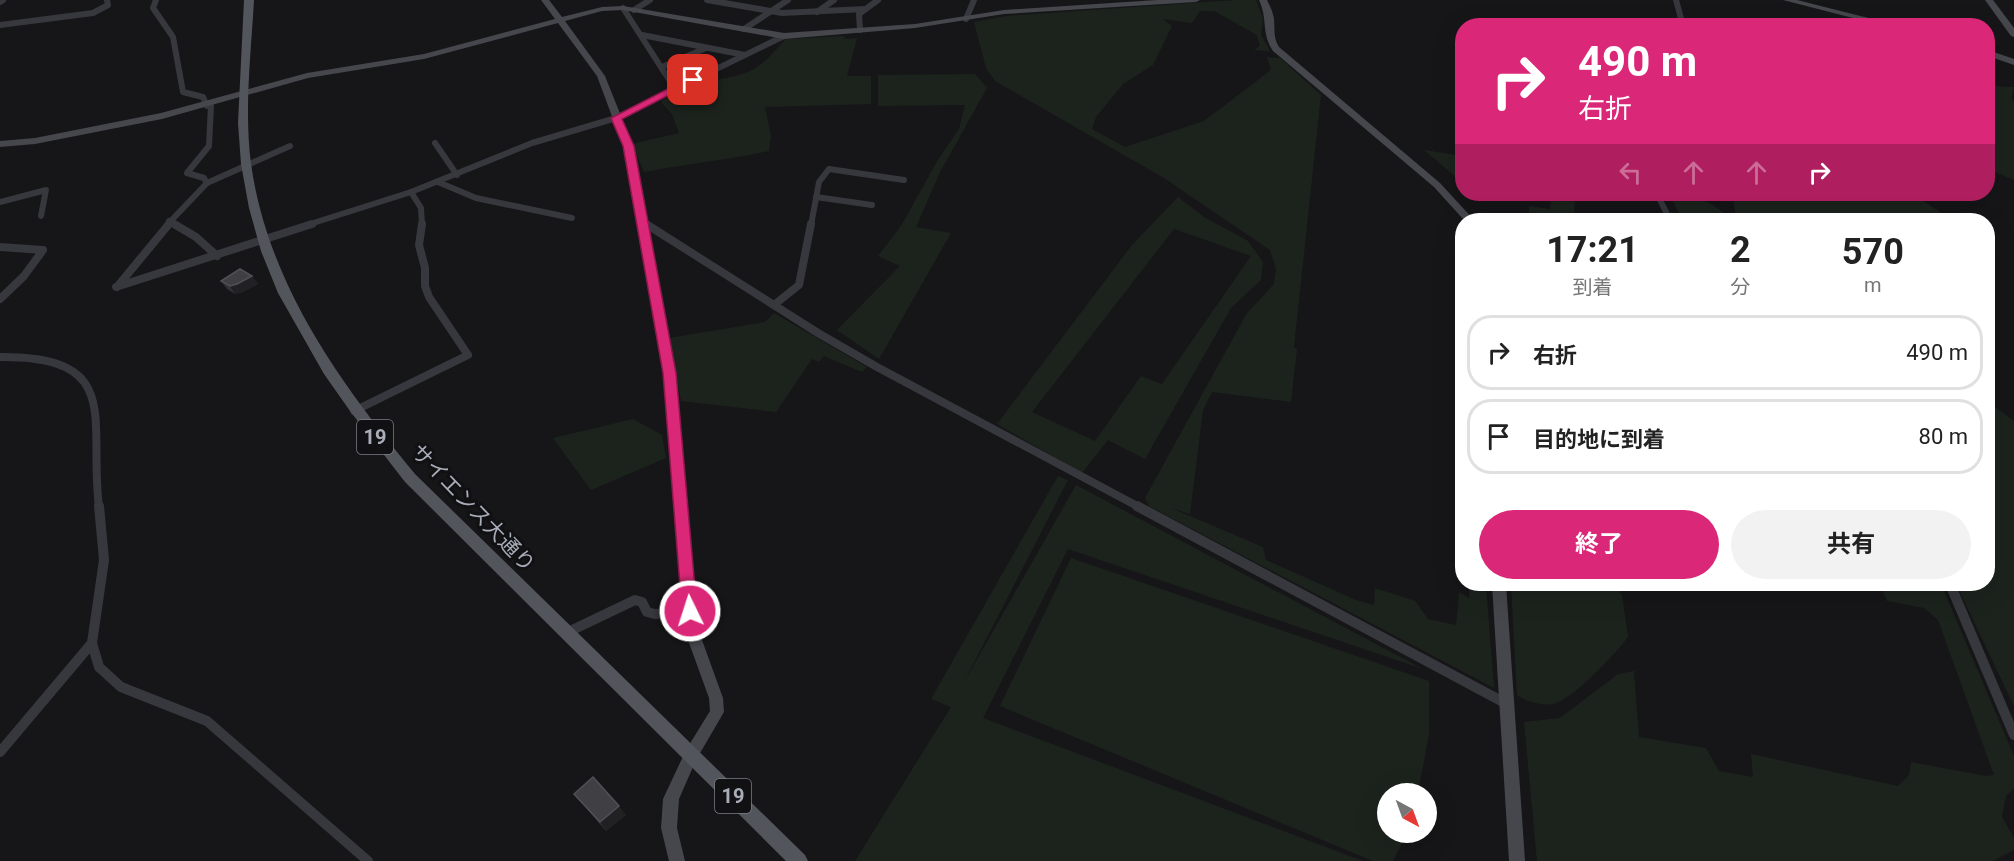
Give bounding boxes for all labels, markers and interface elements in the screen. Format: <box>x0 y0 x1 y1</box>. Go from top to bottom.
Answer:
text: 490 m <box>1578 37 1697 86</box>
icon: right <box>1479 42 1557 120</box>
pin <box>667 54 718 105</box>
icon: arrive <box>676 63 709 96</box>
text: 右折 <box>1578 93 1632 125</box>
icon: left <box>1614 156 1647 189</box>
icon: ahead <box>1677 156 1710 189</box>
icon: ahead <box>1740 156 1773 189</box>
icon: right <box>1803 156 1836 189</box>
text: 17:21 <box>1546 229 1639 271</box>
text: 2 <box>1730 229 1751 271</box>
text: 570 <box>1842 231 1904 273</box>
text: m <box>1864 273 1882 297</box>
text: 到着 <box>1573 275 1613 299</box>
text: 分 <box>1730 275 1750 299</box>
icon: right <box>1482 336 1515 369</box>
text: 490 m <box>1906 340 1968 365</box>
text: 右折 <box>1533 343 1577 368</box>
road number: 19 <box>357 420 393 454</box>
icon: arrive <box>1482 420 1515 453</box>
text: 80 m <box>1919 424 1968 449</box>
text: 目的地に到着 <box>1533 427 1665 452</box>
street label: サイエンス大通り <box>406 439 540 577</box>
button: 終了 <box>1479 510 1719 579</box>
button: 共有 <box>1731 510 1971 579</box>
position arrow <box>658 579 722 643</box>
road number: 19 <box>715 779 751 813</box>
north arrow <box>1377 783 1437 843</box>
map controls <box>1377 783 1437 843</box>

